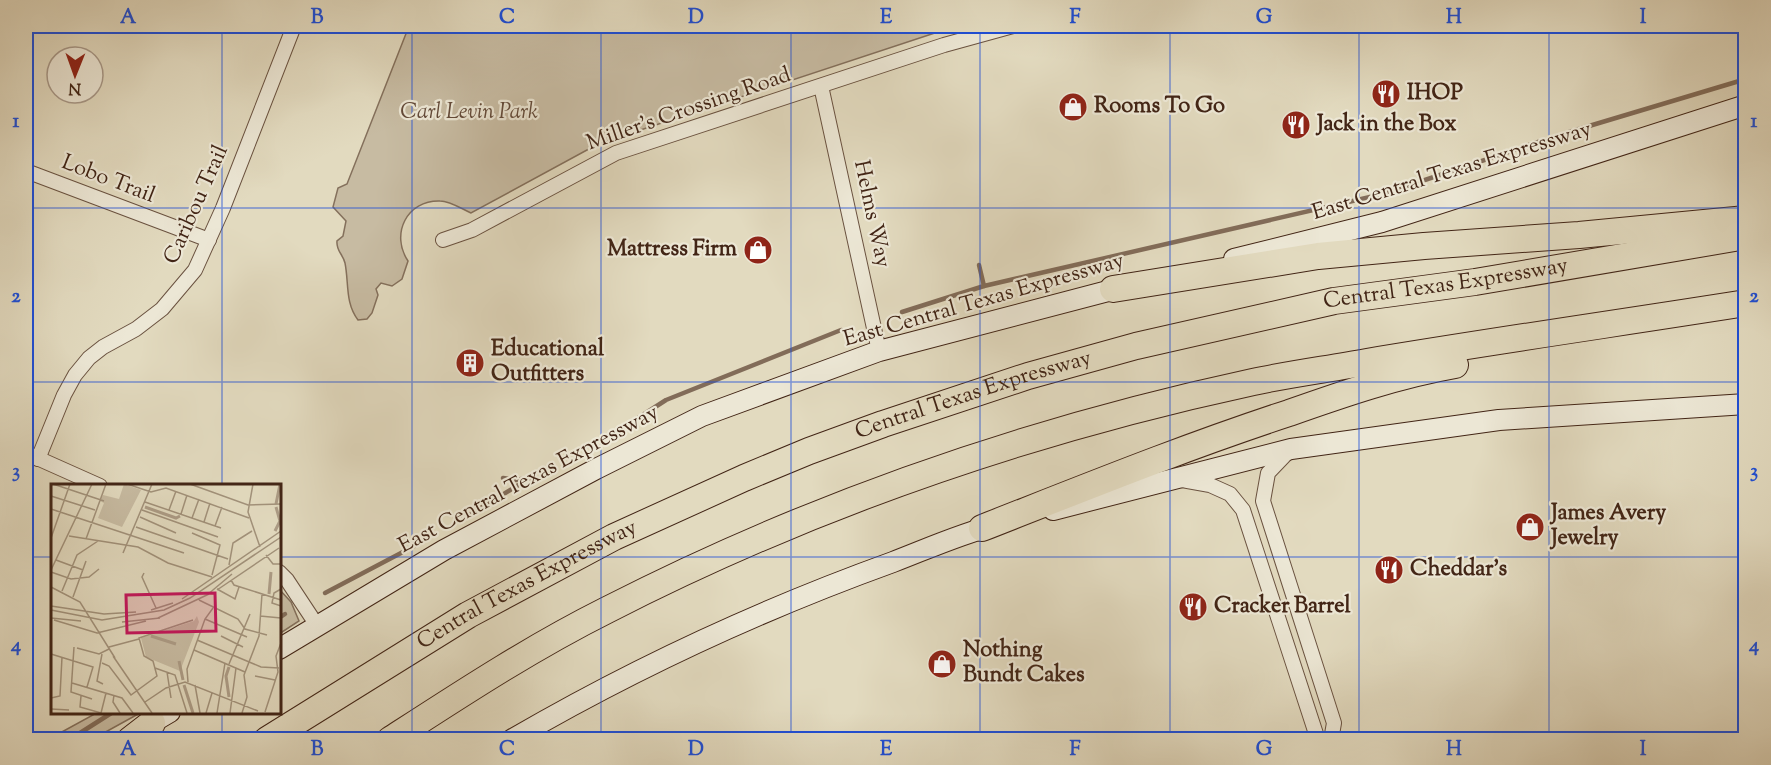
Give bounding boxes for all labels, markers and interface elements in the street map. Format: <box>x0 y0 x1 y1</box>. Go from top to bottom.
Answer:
text: A <box>120 4 137 33</box>
text: B <box>311 4 324 33</box>
text: C <box>499 4 515 33</box>
text: D <box>688 4 704 33</box>
text: E <box>880 4 893 33</box>
text: F <box>1069 4 1081 33</box>
text: G <box>1256 4 1273 33</box>
text: H <box>1446 4 1462 33</box>
text: I <box>1640 4 1647 33</box>
north arrow <box>45 45 105 105</box>
street label: Miller's Crossing Road <box>582 60 796 160</box>
text: N <box>68 76 81 99</box>
restaurant icon: IHOP <box>1370 78 1402 110</box>
place label: IHOP <box>1407 78 1463 110</box>
shop icon: Rooms To Go <box>1057 91 1089 123</box>
place label: Rooms To Go <box>1094 91 1225 123</box>
park label: Carl Levin Park <box>400 97 538 129</box>
text: 1 <box>13 108 20 137</box>
text: 1 <box>1751 108 1758 137</box>
restaurant icon: Jack in the Box <box>1280 109 1312 141</box>
place label: Jack in the Box <box>1315 109 1457 141</box>
street label: East Central Texas Expressway <box>1308 114 1596 230</box>
street label: Caribou Trail <box>156 140 238 270</box>
street label: Lobo Trail <box>56 147 160 213</box>
street label: Helms Way <box>844 157 898 271</box>
place label: Mattress Firm <box>607 234 738 266</box>
shop icon: Mattress Firm <box>742 234 774 266</box>
street label: East Central Texas Expressway <box>840 246 1128 356</box>
street label: Central Texas Expressway <box>1320 250 1570 319</box>
text: 2 <box>11 283 21 312</box>
text: 2 <box>1749 283 1759 312</box>
place label: Educational Outfitters <box>491 334 605 391</box>
street label: Central Texas Expressway <box>851 343 1095 449</box>
building icon: Educational Outfitters <box>454 347 486 379</box>
street label: East Central Texas Expressway <box>393 398 665 562</box>
text: 3 <box>12 458 20 487</box>
text: 3 <box>1750 458 1758 487</box>
inset map <box>51 484 280 714</box>
place label: James Avery Jewelry <box>1549 498 1666 555</box>
shop icon: James Avery Jewelry <box>1514 511 1546 543</box>
street label: Central Texas Expressway <box>411 512 643 659</box>
restaurant icon: Cheddar's <box>1373 554 1405 586</box>
place label: Cheddar's <box>1410 554 1508 586</box>
restaurant icon: Cracker Barrel <box>1177 591 1209 623</box>
place label: Cracker Barrel <box>1214 591 1351 623</box>
text: 4 <box>10 632 21 661</box>
text: 4 <box>1748 632 1759 661</box>
place label: Nothing Bundt Cakes <box>963 635 1085 692</box>
shop icon: Nothing Bundt Cakes <box>926 648 958 680</box>
text: A <box>120 736 137 765</box>
text: B <box>311 736 324 765</box>
text: C <box>499 736 515 765</box>
text: D <box>688 736 704 765</box>
text: E <box>880 736 893 765</box>
text: F <box>1069 736 1081 765</box>
text: G <box>1256 736 1273 765</box>
text: H <box>1446 736 1462 765</box>
text: I <box>1640 736 1647 765</box>

